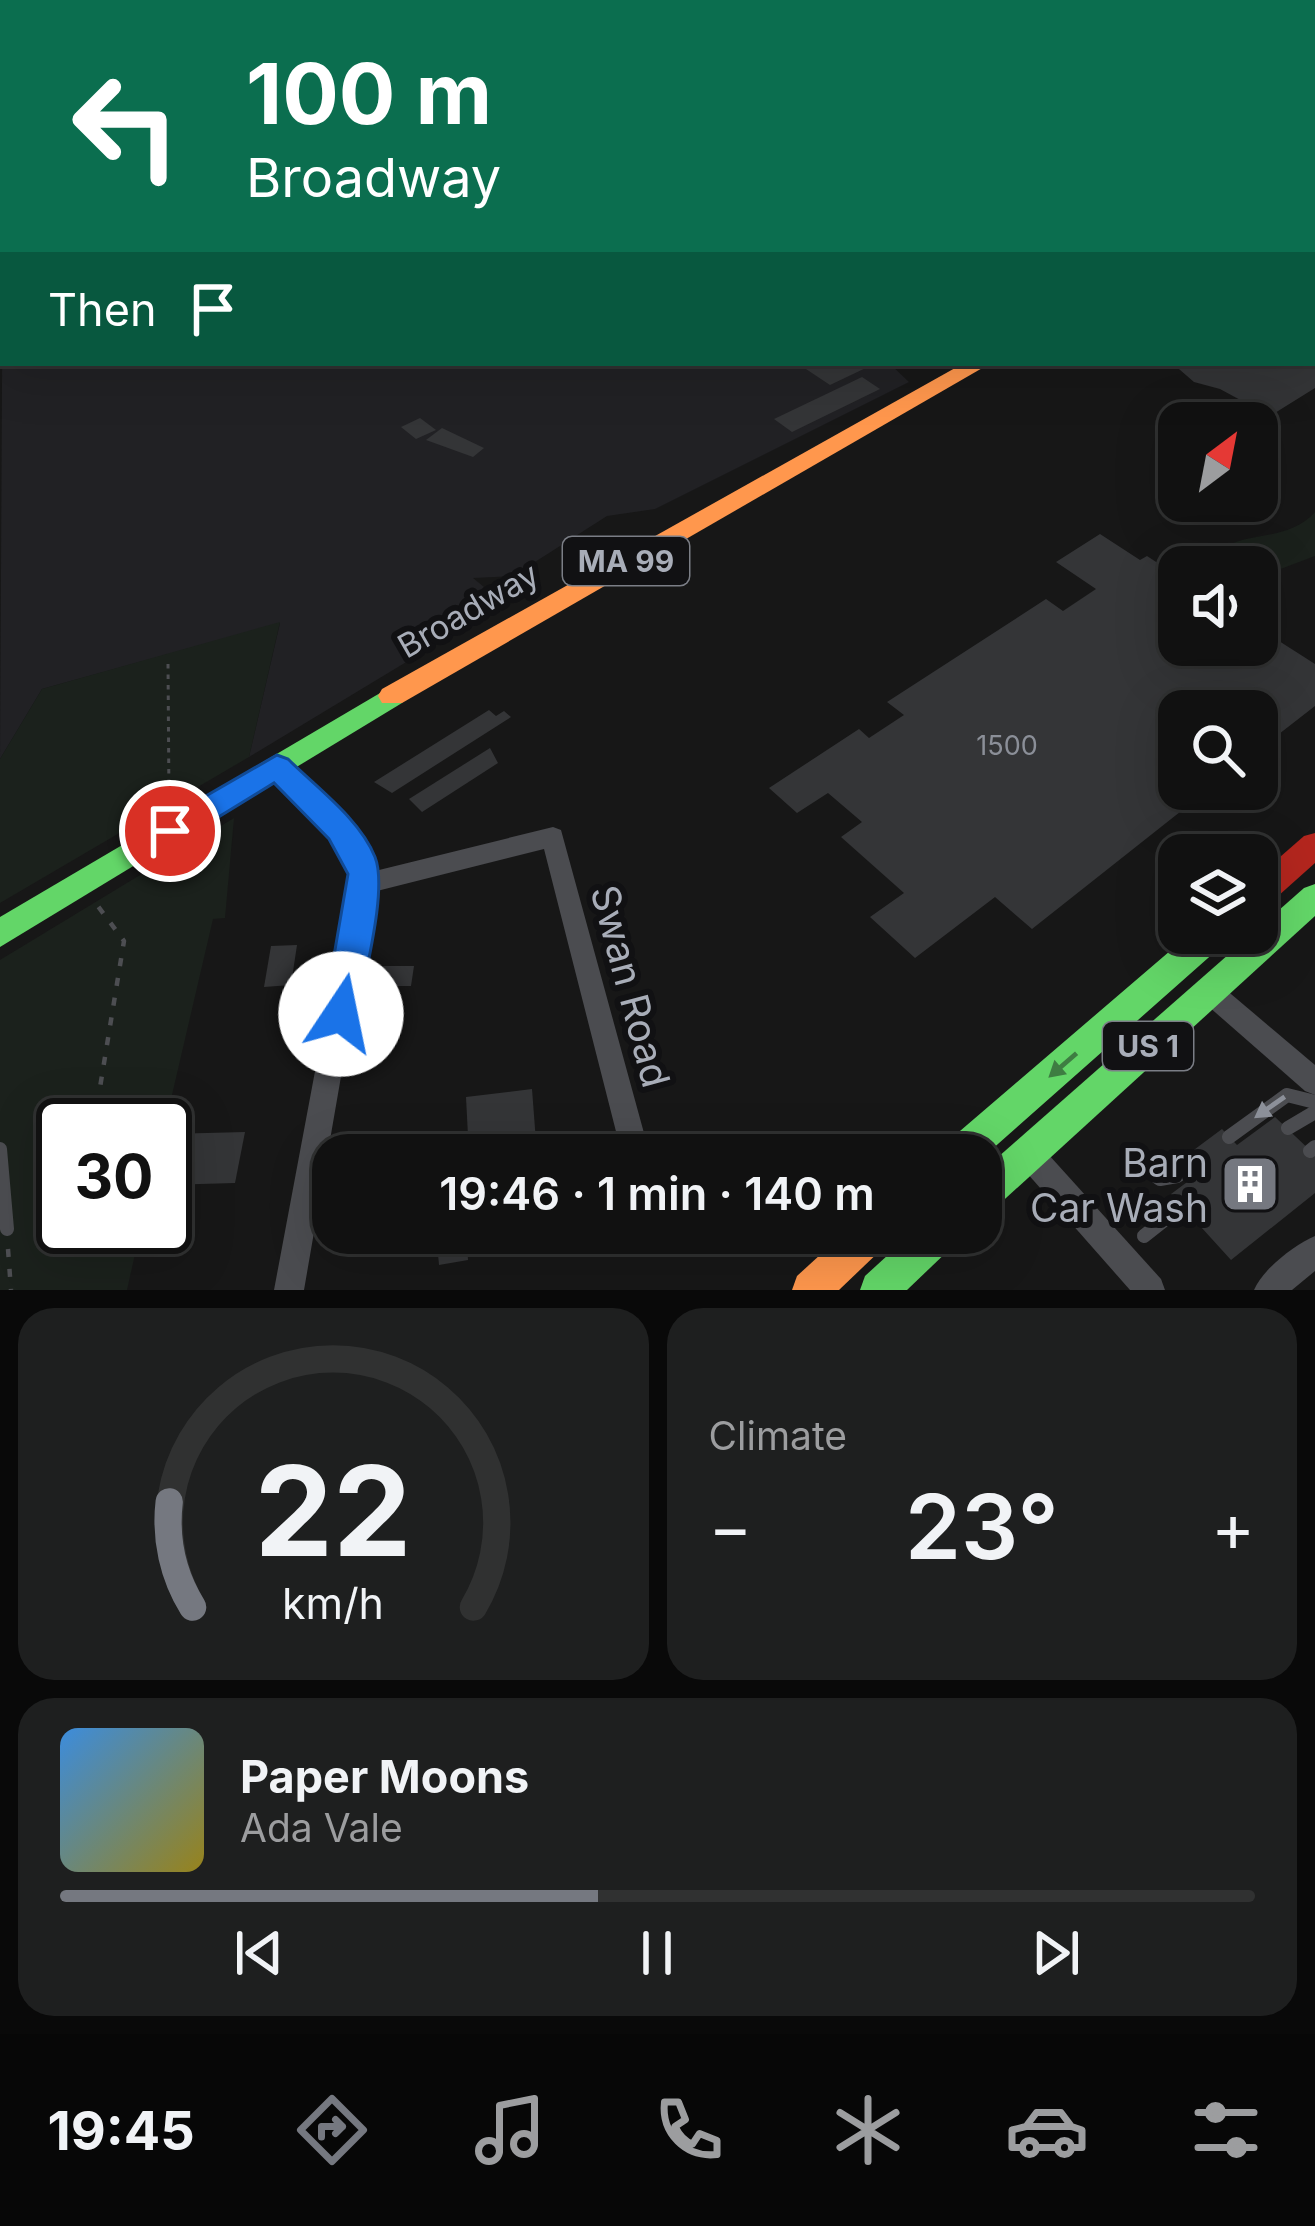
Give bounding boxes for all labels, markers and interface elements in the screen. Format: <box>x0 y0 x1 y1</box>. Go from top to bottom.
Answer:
text: 100 m <box>246 43 492 144</box>
icon: left <box>48 48 204 204</box>
text: Broadway <box>246 145 501 210</box>
icon: arrive <box>180 276 246 342</box>
text: Then <box>48 282 156 337</box>
north arrow <box>1158 402 1278 522</box>
map controls <box>1158 402 1278 954</box>
road number: MA 99 <box>563 537 689 585</box>
button: sound <box>1158 546 1278 666</box>
street label: Broadway <box>390 554 546 666</box>
button: search <box>1158 690 1278 810</box>
house number: 1500 <box>976 729 1038 762</box>
pin <box>119 780 221 882</box>
icon: arrive <box>137 798 203 864</box>
button: layers <box>1158 834 1278 954</box>
street label: Swan Road <box>582 880 680 1092</box>
position arrow <box>278 951 404 1077</box>
road number: US 1 <box>1103 1022 1193 1070</box>
one-way arrow <box>1048 1051 1077 1078</box>
one-way arrow <box>1254 1095 1286 1119</box>
speed limit sign: 30 <box>36 1098 192 1254</box>
place label: Barn Car Wash <box>1030 1139 1208 1231</box>
building icon: Barn Car Wash <box>1219 1153 1281 1215</box>
text: 19:46 · 1 min · 140 m <box>439 1166 875 1221</box>
text: Climate <box>709 1412 847 1459</box>
text: 22 <box>255 1435 412 1586</box>
text: 23° <box>905 1472 1059 1581</box>
text: − <box>709 1487 752 1567</box>
text: + <box>1211 1487 1255 1567</box>
text: km/h <box>282 1577 384 1629</box>
text: Paper Moons <box>240 1749 529 1804</box>
text: Ada Vale <box>240 1804 403 1851</box>
icon: previous <box>226 1920 292 1986</box>
icon: pause <box>624 1920 690 1986</box>
icon: next <box>1023 1920 1089 1986</box>
icon: directions <box>290 2088 374 2172</box>
icon: music <box>468 2088 552 2172</box>
icon: phone <box>647 2088 731 2172</box>
icon: climate <box>826 2088 910 2172</box>
icon: car <box>1005 2088 1089 2172</box>
icon: filters <box>1184 2088 1268 2172</box>
text: 19:45 <box>47 2098 195 2163</box>

